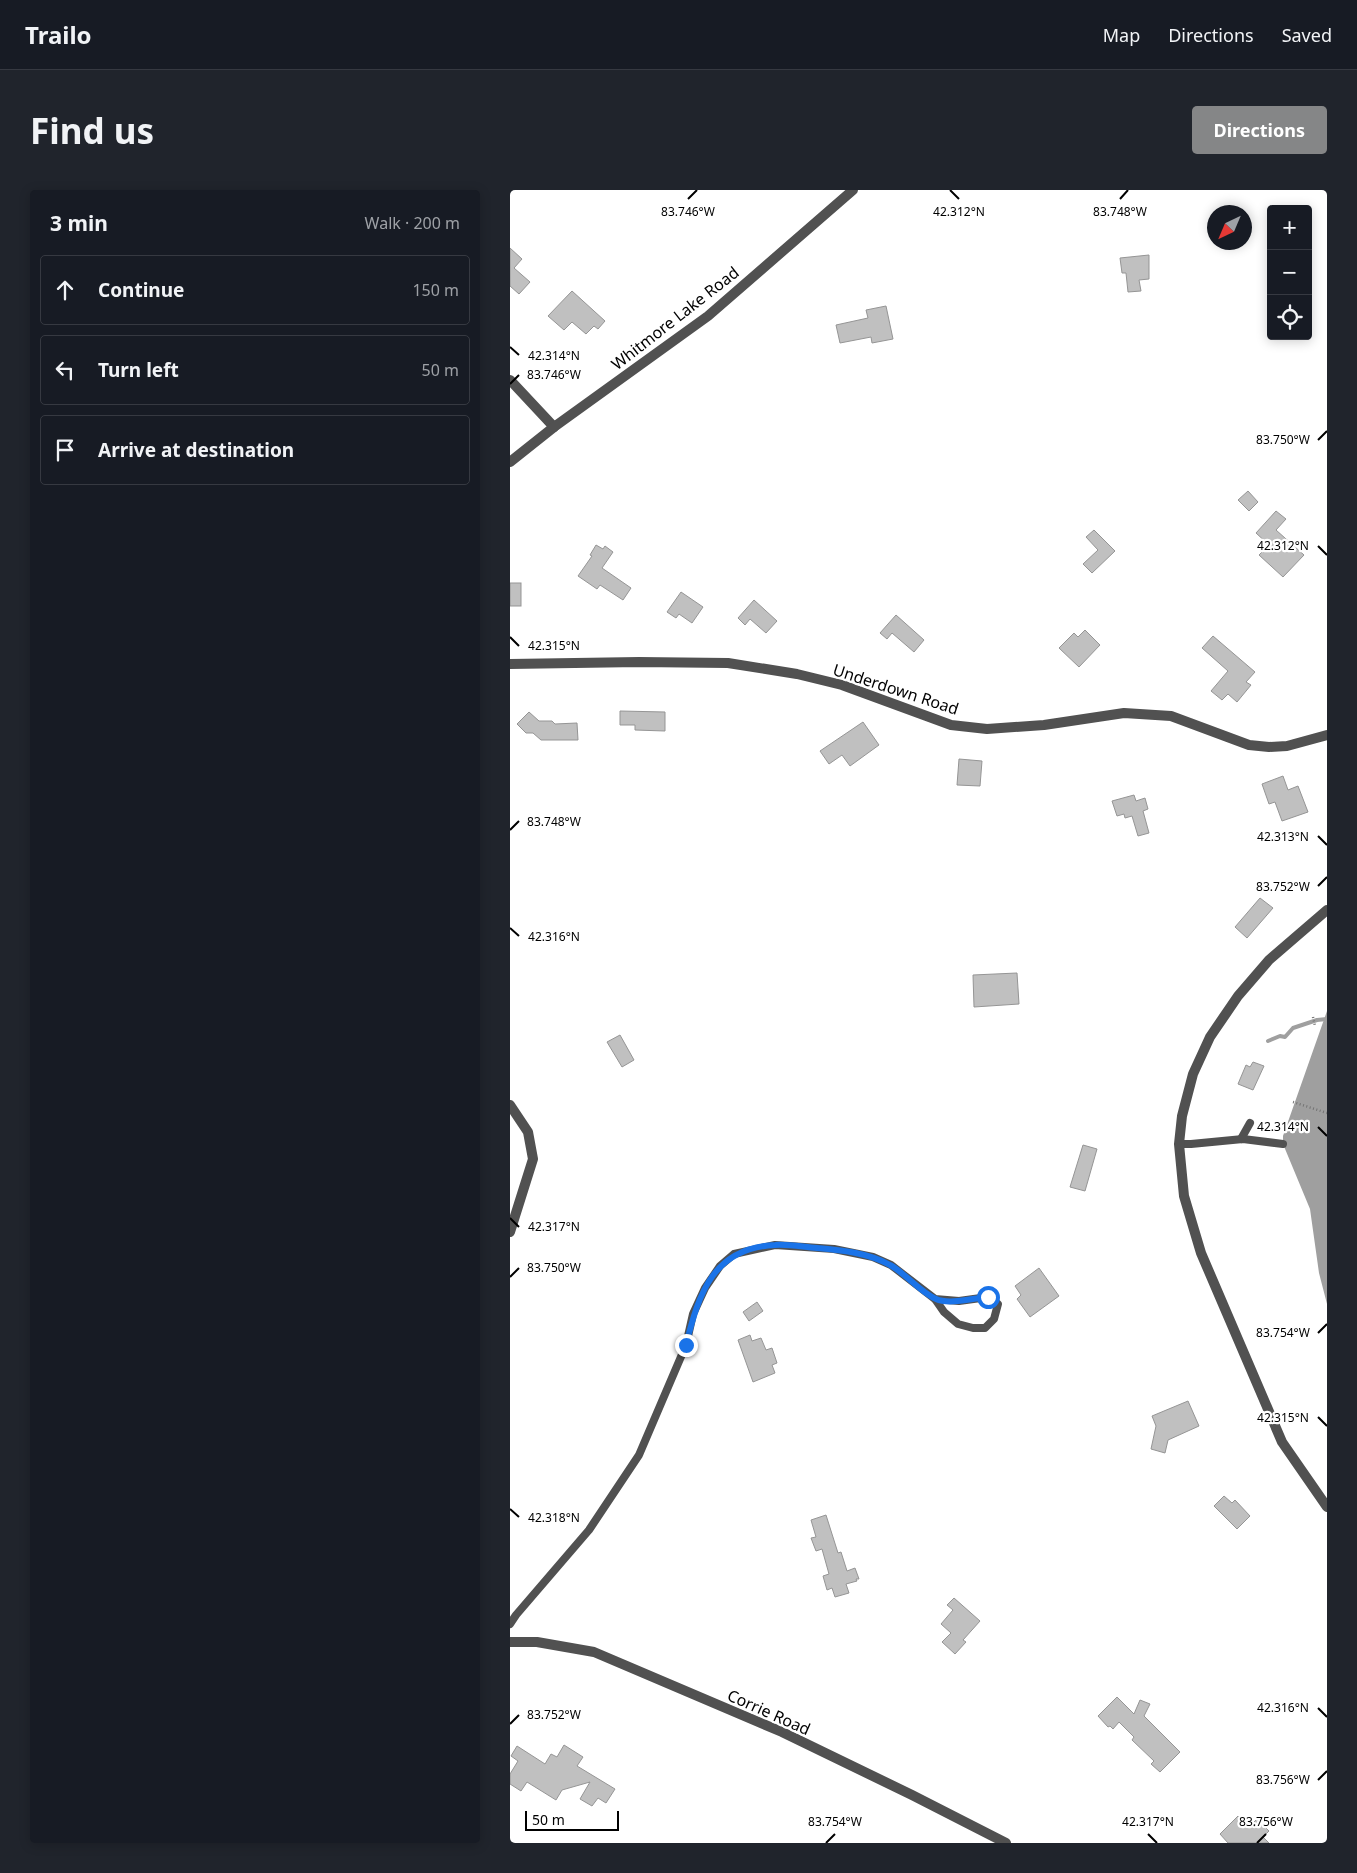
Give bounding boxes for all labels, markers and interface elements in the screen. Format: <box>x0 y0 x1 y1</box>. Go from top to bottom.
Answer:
text: Trailo <box>25 18 92 51</box>
text: Map <box>1103 23 1140 47</box>
text: Directions <box>1168 23 1254 47</box>
text: Saved <box>1282 23 1332 47</box>
button: Directions <box>1192 106 1327 154</box>
text: Find us <box>30 107 154 154</box>
text: 83.746°W <box>661 203 715 220</box>
text: 42.312°N <box>933 203 985 220</box>
text: 83.748°W <box>1093 203 1147 220</box>
north arrow <box>1207 205 1252 250</box>
map controls <box>1267 205 1312 340</box>
button: + <box>1267 205 1312 250</box>
text: 3 min <box>50 209 108 237</box>
text: Walk · 200 m <box>365 212 460 234</box>
button: − <box>1267 250 1312 295</box>
street label: Whitmore Lake Road <box>607 261 743 375</box>
icon: ahead <box>51 276 79 304</box>
text: Continue <box>98 277 184 303</box>
text: 150 m <box>412 279 459 301</box>
button: locate <box>1267 295 1312 340</box>
text: 42.314°N <box>528 347 580 364</box>
icon: left <box>51 356 79 384</box>
text: Turn left <box>98 357 179 383</box>
text: 50 m <box>422 359 459 381</box>
text: 83.746°W <box>527 366 581 383</box>
text: 83.750°W <box>1256 431 1310 448</box>
icon: arrive <box>51 436 79 464</box>
text: Arrive at destination <box>98 437 294 463</box>
text: 42.312°N <box>1257 537 1309 554</box>
text: 42.315°N <box>528 637 580 654</box>
street label: Underdown Road <box>830 658 962 720</box>
text: 83.748°W <box>527 813 581 830</box>
text: 42.313°N <box>1257 828 1309 845</box>
text: 83.752°W <box>1256 878 1310 895</box>
text: 42.316°N <box>528 928 580 945</box>
text: 42.314°N <box>1257 1118 1309 1135</box>
text: 42.317°N <box>528 1218 580 1235</box>
text: 83.750°W <box>527 1259 581 1276</box>
route start <box>977 1286 1000 1309</box>
text: 83.754°W <box>1256 1324 1310 1341</box>
route end <box>675 1334 698 1357</box>
text: 42.315°N <box>1257 1409 1309 1426</box>
text: 42.318°N <box>528 1509 580 1526</box>
street label: Corrie Road <box>724 1684 814 1740</box>
text: 42.316°N <box>1257 1699 1309 1716</box>
text: 83.752°W <box>527 1706 581 1723</box>
text: 83.756°W <box>1256 1771 1310 1788</box>
scale bar <box>525 1808 619 1831</box>
text: 50 m <box>532 1810 565 1829</box>
text: 83.754°W <box>808 1813 862 1830</box>
text: 42.317°N <box>1122 1813 1174 1830</box>
text: 83.756°W <box>1239 1813 1293 1830</box>

